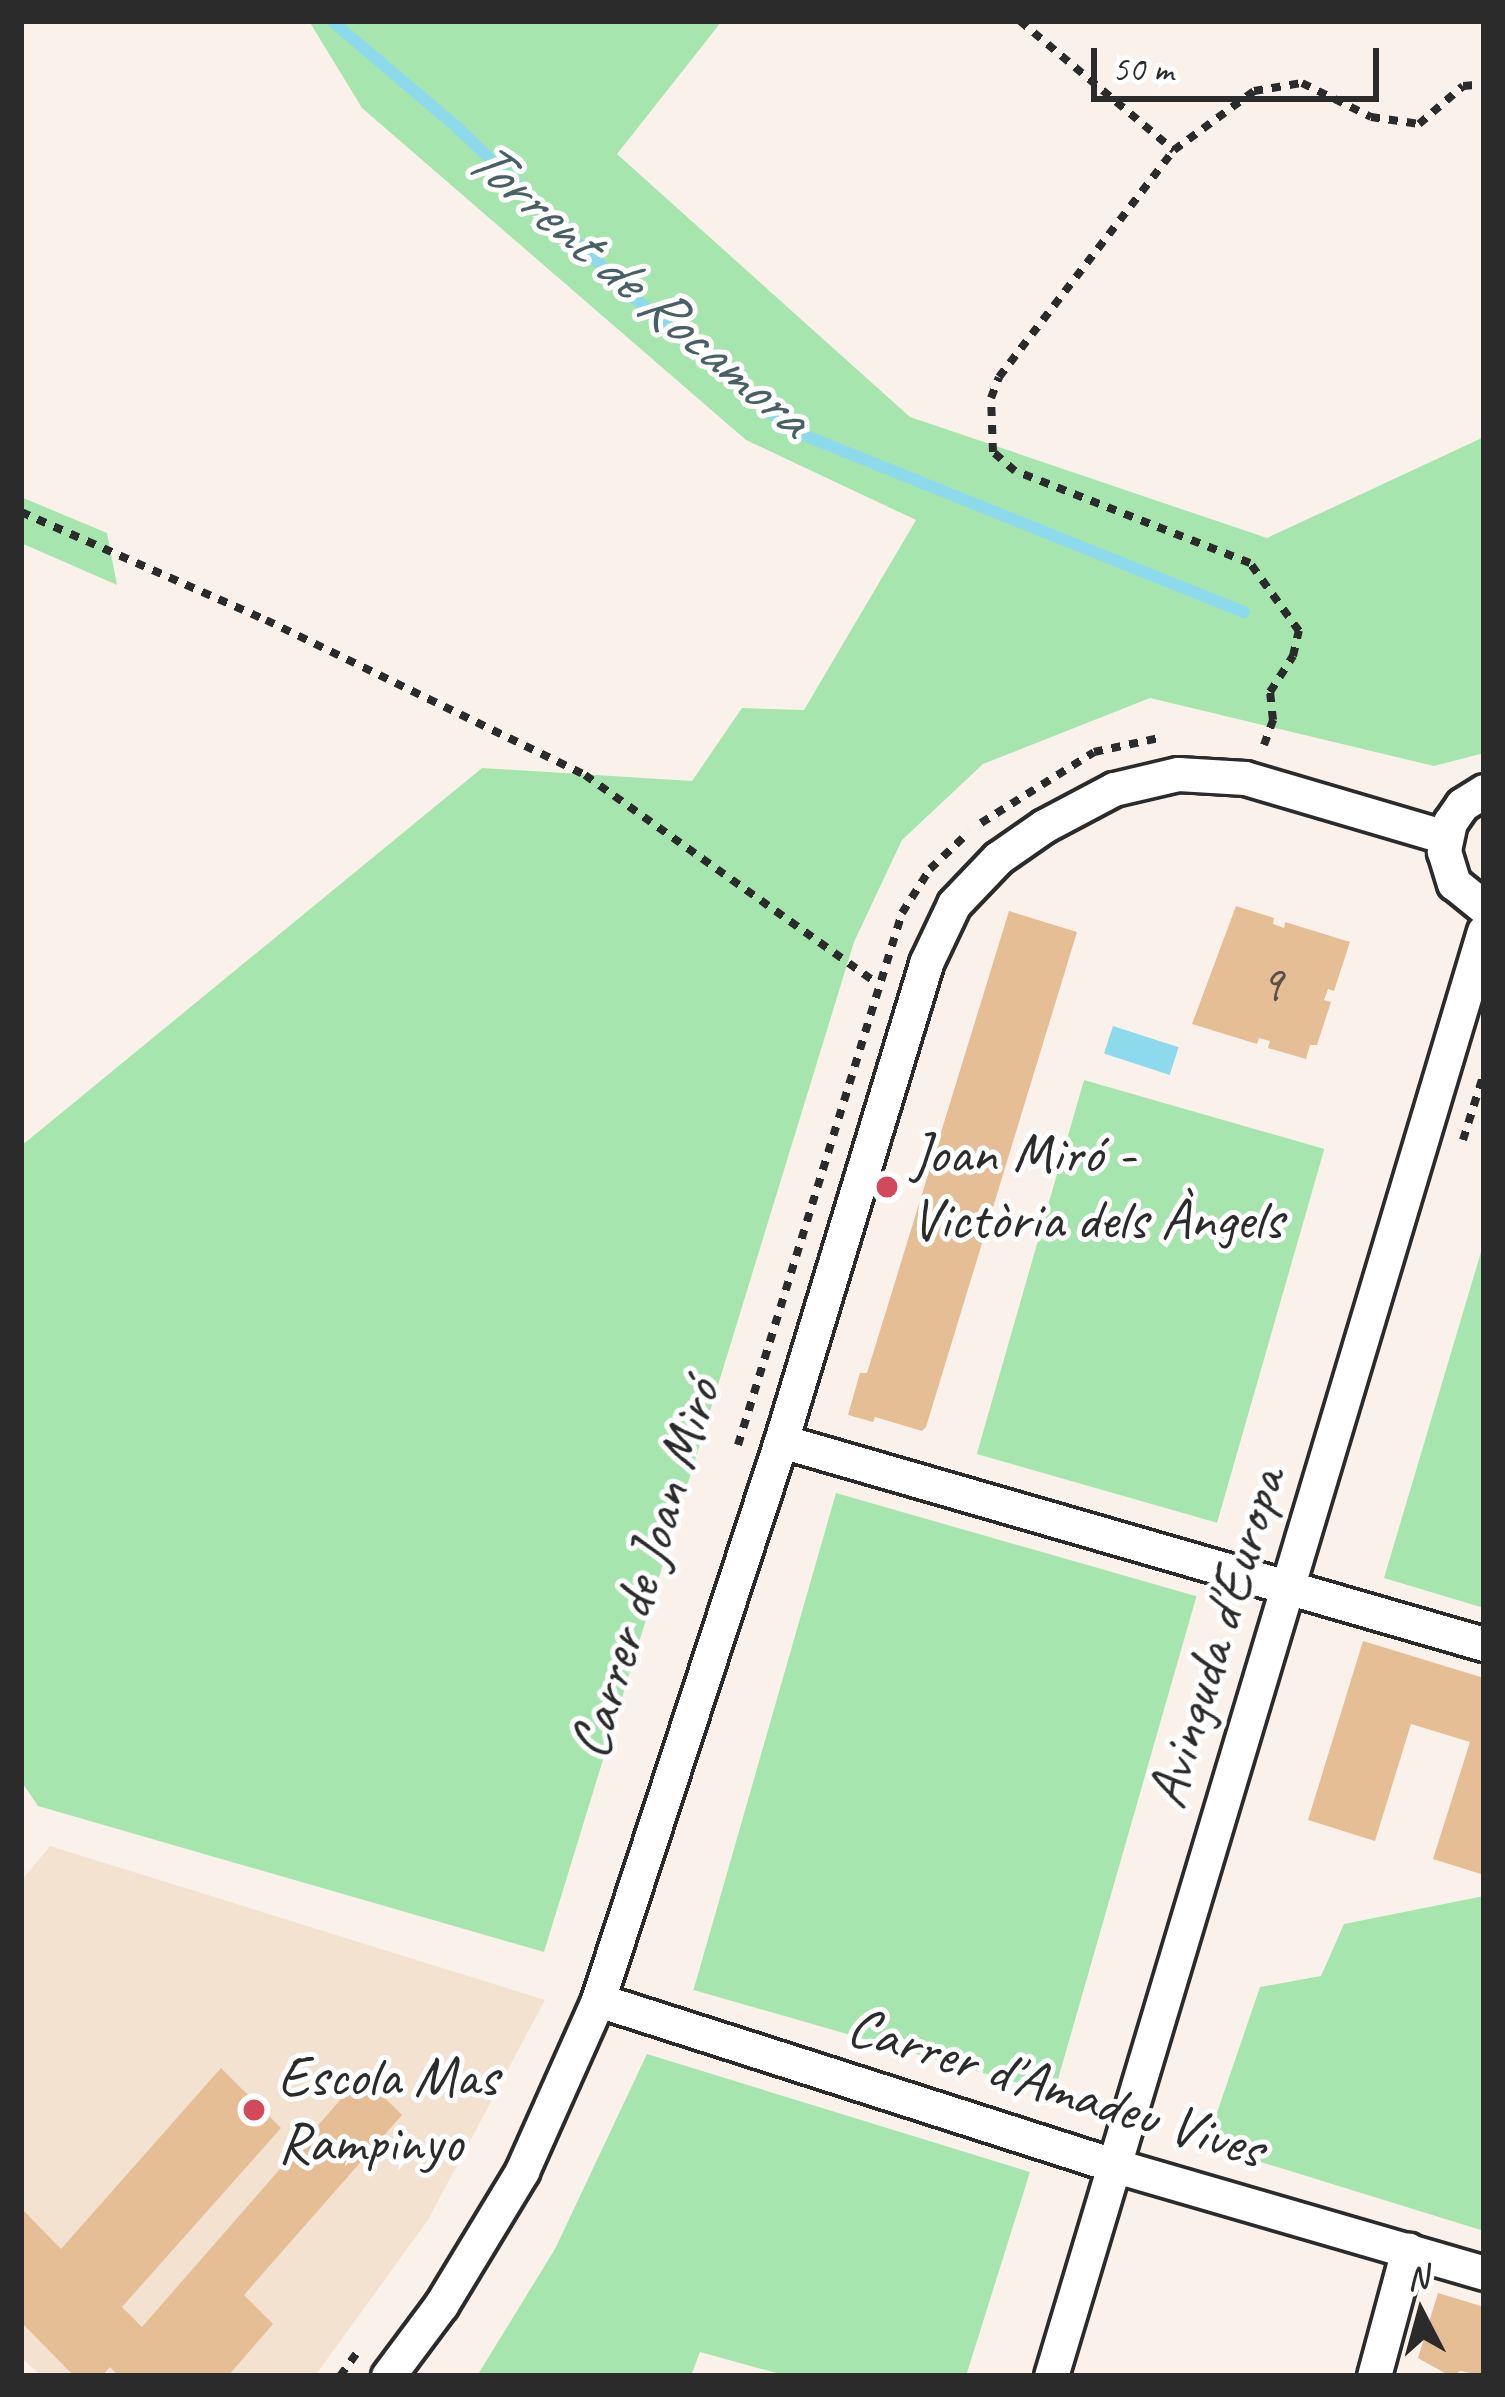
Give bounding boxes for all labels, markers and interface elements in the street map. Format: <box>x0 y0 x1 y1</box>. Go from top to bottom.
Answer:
scale bar <box>1097 24 1385 98</box>
text: 50 m <box>1112 46 1173 92</box>
water label: Torrent de Rocamora <box>452 122 826 452</box>
house number: 9 <box>1260 952 1282 1014</box>
place label: Joan Miró - Victòria dels Àngels <box>911 1120 1283 1254</box>
marker: Joan Miró - Victòria dels Àngels <box>874 1174 900 1200</box>
street label: Carrer de Joan Miró <box>555 1371 735 1767</box>
street label: Avinguda d'Europa <box>1132 1460 1300 1816</box>
street label: Carrer d'Amadeu Vives <box>839 1991 1273 2183</box>
place label: Escola Mas Rampinyo <box>278 2043 499 2177</box>
marker: Escola Mas Rampinyo <box>241 2097 267 2123</box>
north arrow <box>1361 2253 1481 2373</box>
text: N <box>1405 2255 1430 2299</box>

